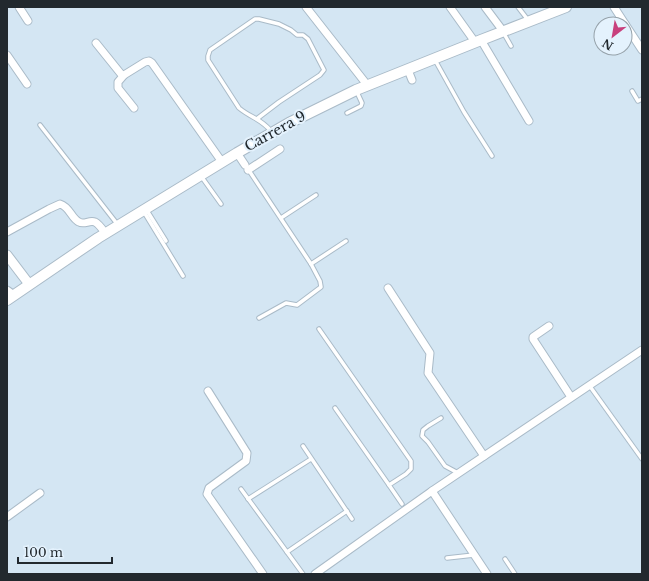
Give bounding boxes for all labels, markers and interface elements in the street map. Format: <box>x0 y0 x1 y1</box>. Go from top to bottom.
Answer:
north arrow <box>593 16 633 56</box>
text: N <box>599 36 616 53</box>
street label: Carrera 9 <box>241 107 309 155</box>
scale bar <box>18 539 112 565</box>
text: 100 m <box>24 545 63 560</box>

